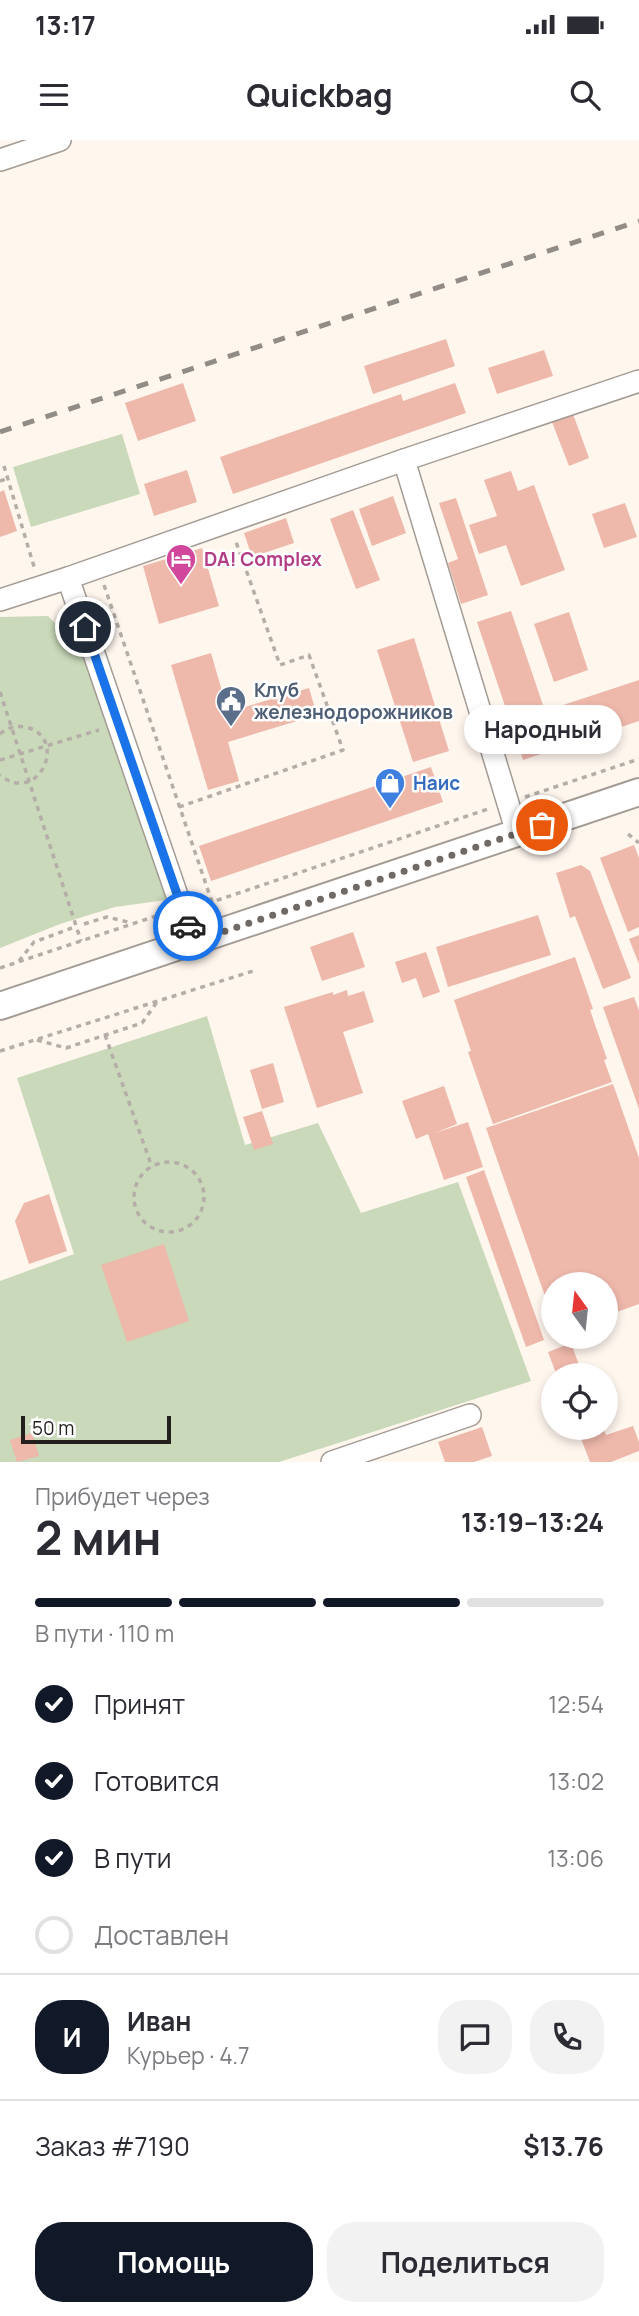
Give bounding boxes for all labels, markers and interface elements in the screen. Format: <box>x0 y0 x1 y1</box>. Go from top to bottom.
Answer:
text: 13:17 <box>35 7 96 43</box>
text: Quickbag <box>246 73 393 117</box>
icon: menu <box>35 76 73 114</box>
icon: search <box>566 76 604 114</box>
hotel icon: DA! Complex <box>164 542 198 586</box>
place label: DA! Complex <box>204 546 322 572</box>
pin <box>55 597 115 657</box>
icon: home <box>66 608 104 646</box>
place label: Клуб железнодорожников <box>254 677 453 725</box>
public building icon: Клуб железнодорожников <box>214 684 248 728</box>
callout: Народный <box>463 706 621 755</box>
text: Народный <box>484 713 602 745</box>
shop icon: Наис <box>373 766 407 810</box>
place label: Наис <box>413 770 460 796</box>
pin <box>512 795 572 855</box>
icon: bag <box>523 806 561 844</box>
courier <box>153 891 223 961</box>
icon: car <box>169 907 207 945</box>
north arrow <box>541 1272 618 1349</box>
map controls <box>541 1272 618 1440</box>
button: locate <box>541 1363 618 1440</box>
scale bar <box>21 1413 172 1445</box>
text: 50 m <box>32 1415 74 1441</box>
text: Прибудет через <box>35 1480 210 1512</box>
text: 13:19–13:24 <box>461 1504 604 1540</box>
text: 2 мин <box>35 1506 162 1569</box>
text: В пути · 110 m <box>35 1617 174 1649</box>
icon: check <box>35 1685 73 1723</box>
text: Принят <box>94 1686 185 1722</box>
text: 12:54 <box>548 1688 604 1720</box>
icon: check <box>35 1762 73 1800</box>
text: Готовится <box>94 1763 219 1799</box>
text: 13:02 <box>548 1765 604 1797</box>
icon: check <box>35 1839 73 1877</box>
text: В пути <box>94 1840 172 1876</box>
text: 13:06 <box>547 1842 604 1874</box>
text: Доставлен <box>94 1917 229 1953</box>
button: chat <box>438 2000 512 2074</box>
button: phone <box>530 2000 604 2074</box>
text: Иван <box>127 2003 191 2039</box>
text: И <box>63 2019 81 2055</box>
text: Курьер · 4.7 <box>127 2039 250 2071</box>
text: Заказ #7190 <box>35 2128 190 2164</box>
text: $13.76 <box>523 2128 604 2164</box>
button: Помощь <box>35 2222 313 2302</box>
button: Поделиться <box>327 2222 604 2302</box>

